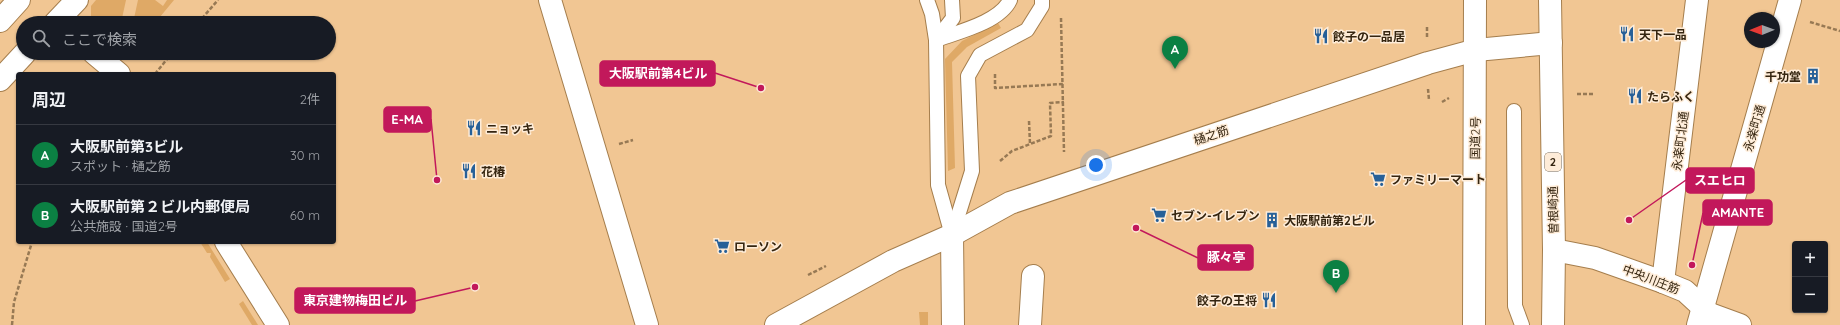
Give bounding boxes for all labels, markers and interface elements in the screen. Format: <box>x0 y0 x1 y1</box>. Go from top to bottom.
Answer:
north arrow <box>1744 12 1780 48</box>
search box <box>16 16 336 60</box>
restaurant icon: 天下一品 <box>1618 25 1636 43</box>
icon: search <box>30 27 52 49</box>
restaurant icon: 餃子の一品居 <box>1312 27 1330 45</box>
place label: 天下一品 <box>1639 27 1687 42</box>
place label: 餃子の一品居 <box>1332 29 1405 44</box>
text: ここで検索 <box>62 30 137 49</box>
pin: A <box>1162 36 1188 69</box>
callout: 大阪駅前第4ビル <box>600 61 715 86</box>
text: 大阪駅前第4ビル <box>609 65 707 81</box>
building icon: 千功堂 <box>1804 67 1822 85</box>
place label: 千功堂 <box>1765 69 1801 84</box>
restaurant icon: たらふく <box>1626 87 1644 105</box>
text: 周辺 <box>32 89 66 110</box>
place label: たらふく <box>1647 89 1695 104</box>
text: 2件 <box>300 91 320 107</box>
street label: 永楽町通 <box>1740 103 1768 153</box>
callout: E-MA <box>384 107 431 132</box>
street label: 永楽町北通 <box>1669 110 1691 172</box>
text: E-MA <box>391 111 423 127</box>
street label: 国道2号 <box>1467 117 1483 159</box>
restaurant icon: ニョッキ <box>465 119 483 137</box>
place label: ニョッキ <box>486 121 534 136</box>
street label: 樋之筋 <box>1192 122 1230 148</box>
text: 大阪駅前第3ビル <box>70 137 183 156</box>
text: A <box>41 147 49 163</box>
text: 30 m <box>290 147 320 163</box>
road number: 2 <box>1545 153 1561 171</box>
your location <box>1086 155 1106 175</box>
text: スポット · 樋之筋 <box>70 158 171 174</box>
restaurant icon: 花椿 <box>460 162 478 180</box>
place label: 花椿 <box>481 164 506 179</box>
callout: スエヒロ <box>1686 168 1754 193</box>
supermarket icon: ファミリーマート <box>1369 170 1387 188</box>
place label: ファミリーマート <box>1390 172 1486 187</box>
text: スエヒロ <box>1694 172 1746 188</box>
street label: 曽根崎通 <box>1545 186 1561 234</box>
text: 大阪駅前第２ビル内郵便局 <box>70 197 250 216</box>
callout: AMANTE <box>1703 200 1772 225</box>
text: AMANTE <box>1712 204 1764 220</box>
supermarket icon: セブン-イレブン <box>1150 206 1168 224</box>
text: B <box>41 207 49 223</box>
text: 60 m <box>290 207 320 223</box>
place label: セブン-イレブン <box>1171 208 1260 223</box>
building icon: 大阪駅前第2ビル <box>1263 211 1281 229</box>
place label: 大阪駅前第2ビル <box>1284 213 1375 228</box>
text: 公共施設 · 国道2号 <box>70 218 178 234</box>
supermarket icon: ローソン <box>713 237 731 255</box>
place label: ローソン <box>734 239 782 254</box>
map controls <box>1792 241 1828 313</box>
button: + <box>1792 241 1828 277</box>
callout: 豚々亭 <box>1198 245 1253 270</box>
text: 豚々亭 <box>1206 249 1246 265</box>
pin: B <box>1323 260 1349 293</box>
street label: 中央川庄筋 <box>1620 261 1682 297</box>
button: − <box>1792 277 1828 313</box>
callout: 東京建物梅田ビル <box>295 288 415 313</box>
restaurant icon: 餃子の王将 <box>1260 291 1278 309</box>
text: 東京建物梅田ビル <box>303 292 407 308</box>
place label: 餃子の王将 <box>1196 293 1257 308</box>

